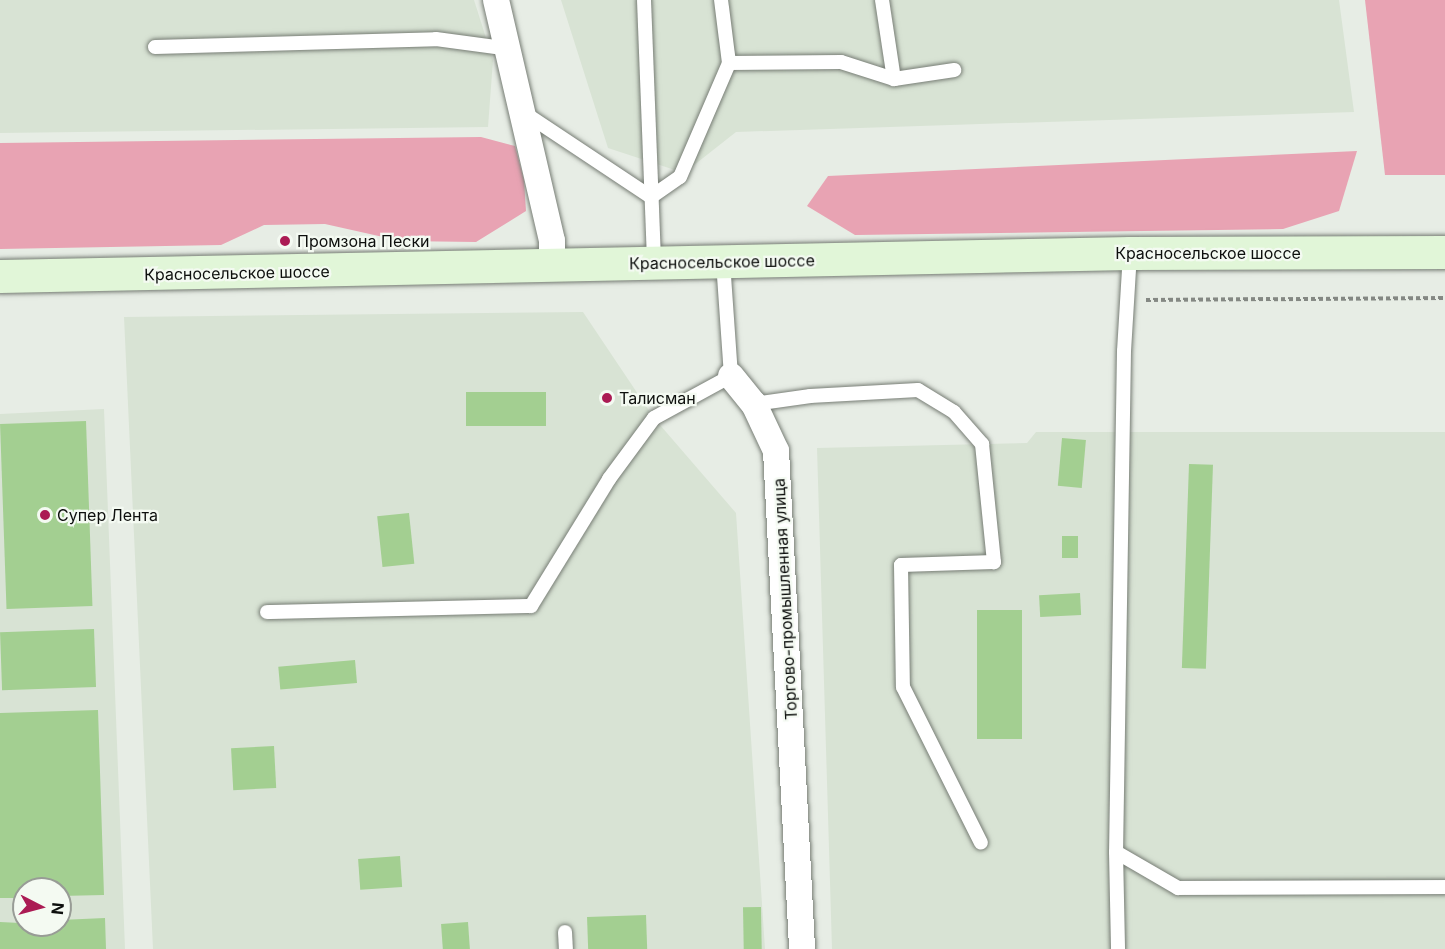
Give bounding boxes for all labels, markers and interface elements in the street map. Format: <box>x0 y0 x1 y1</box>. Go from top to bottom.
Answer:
place label: Промзона Пески <box>297 231 430 251</box>
marker: Промзона Пески <box>278 234 292 248</box>
street label: Красносельское шоссе <box>1115 243 1301 263</box>
street label: Красносельское шоссе <box>629 251 815 273</box>
street label: Красносельское шоссе <box>144 262 330 284</box>
place label: Талисман <box>619 388 696 408</box>
marker: Талисман <box>600 391 614 405</box>
street label: Торгово-промышленная улица <box>769 478 801 720</box>
place label: Супер Лента <box>57 505 158 525</box>
marker: Супер Лента <box>38 508 52 522</box>
north arrow <box>12 877 72 937</box>
text: N <box>47 902 68 916</box>

